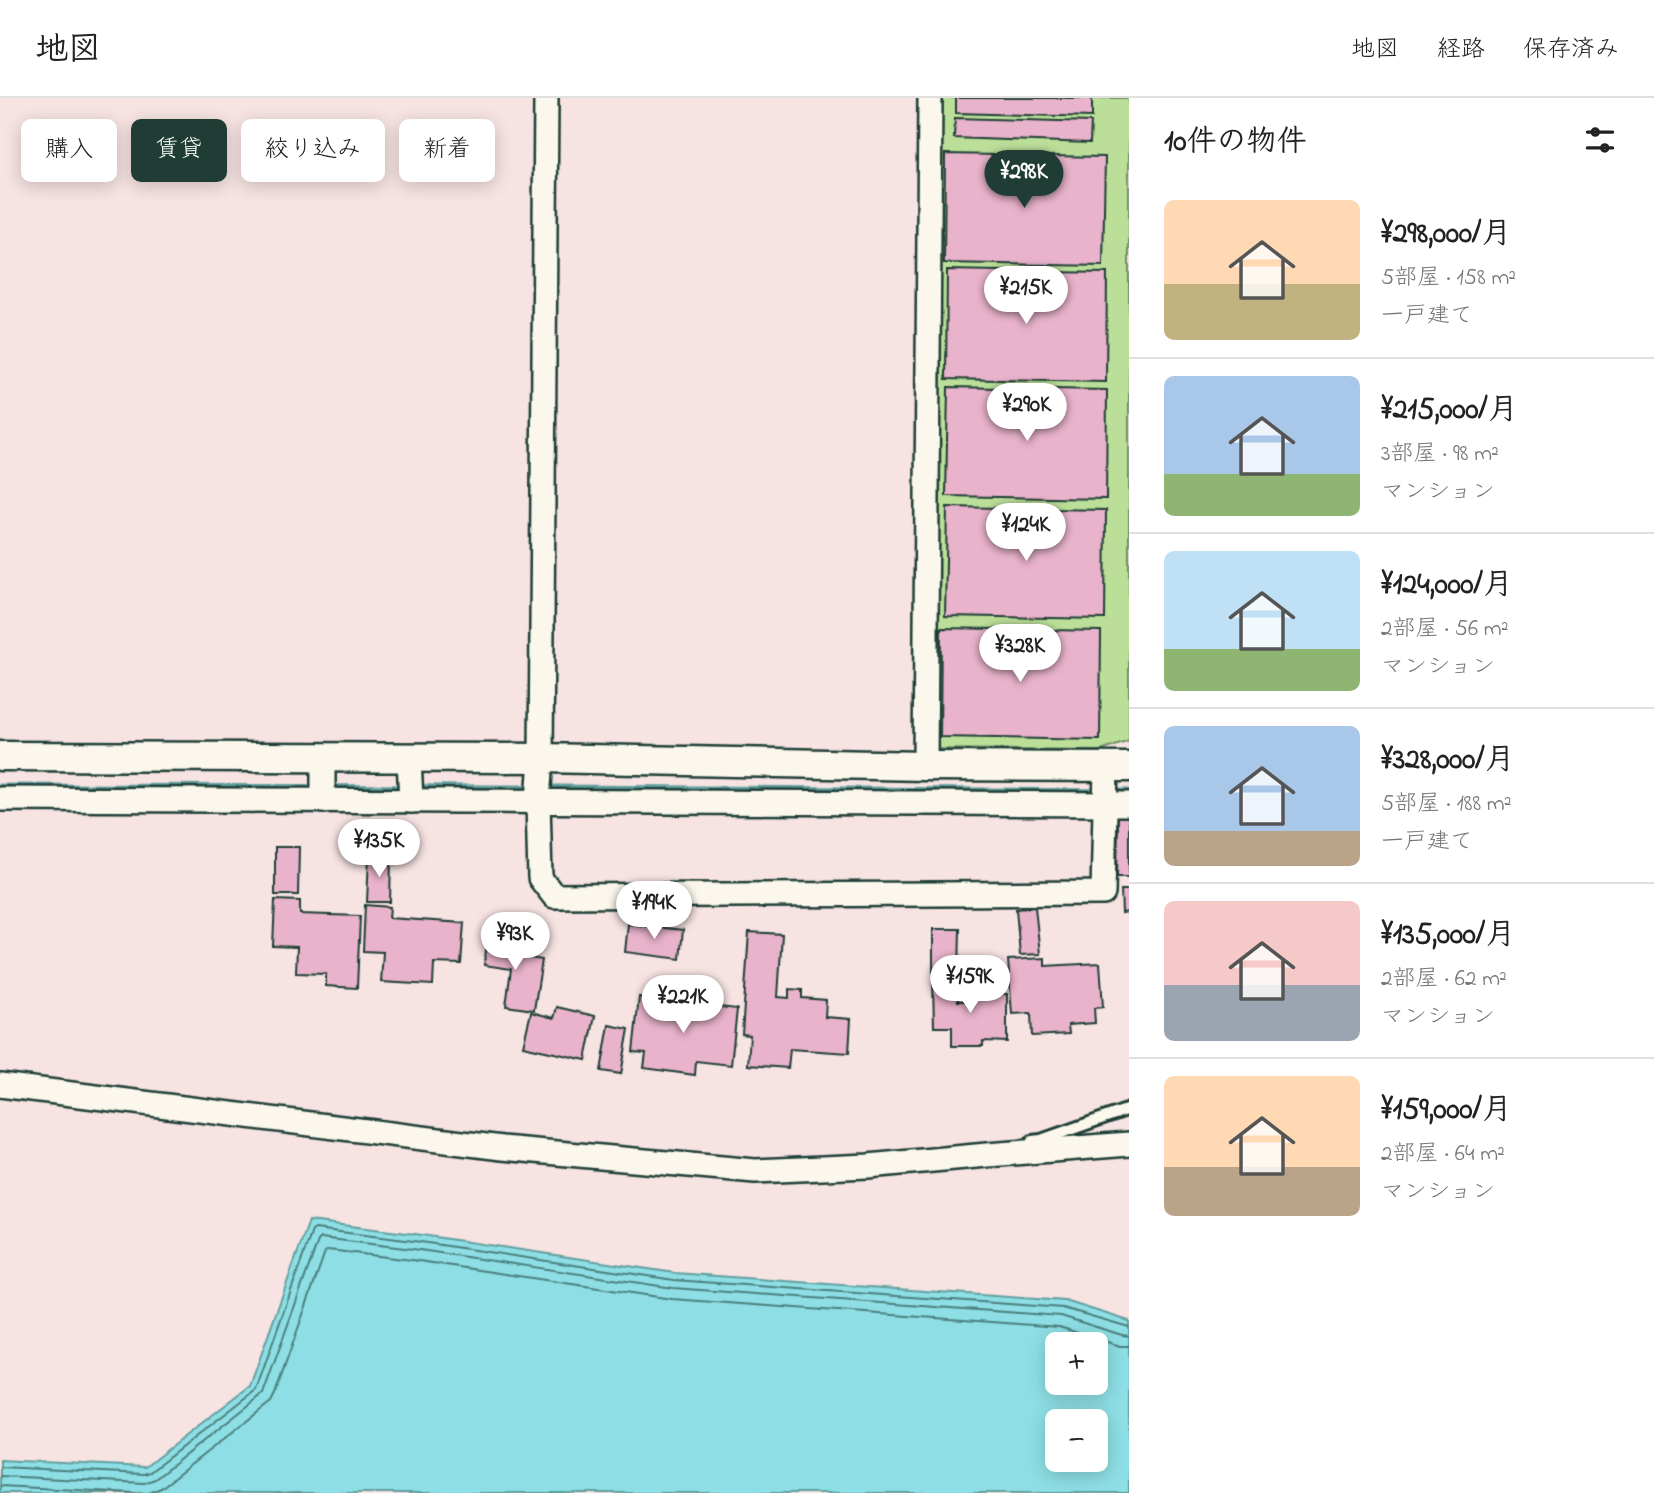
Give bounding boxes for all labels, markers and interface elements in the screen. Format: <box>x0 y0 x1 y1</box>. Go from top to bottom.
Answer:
text: 地図 <box>35 27 101 75</box>
text: 地図 <box>1351 33 1399 68</box>
text: 経路 <box>1437 33 1485 68</box>
text: 保存済み <box>1523 33 1619 68</box>
chip: 購入 <box>21 119 117 182</box>
chip: 賃貸 <box>131 119 227 182</box>
chip: 絞り込み <box>241 119 385 182</box>
chip: 新着 <box>399 119 495 182</box>
text: 10件の物件 <box>1164 121 1307 165</box>
icon: filters <box>1581 121 1619 159</box>
pin: ¥298K <box>975 150 1073 210</box>
text: ¥298K <box>1000 156 1048 189</box>
text: ¥298,000/月 <box>1381 213 1511 257</box>
icon: home <box>1220 228 1304 312</box>
text: 5部屋 · 158 m² <box>1381 262 1516 295</box>
pin: ¥215K <box>977 266 1075 326</box>
text: ¥215K <box>1000 272 1052 305</box>
text: 一戸建て <box>1381 300 1473 333</box>
pin: ¥290K <box>978 384 1076 443</box>
text: ¥290K <box>1003 389 1051 422</box>
text: ¥215,000/月 <box>1381 389 1518 433</box>
icon: home <box>1220 404 1304 488</box>
text: 3部屋 · 98 m² <box>1381 438 1499 471</box>
text: マンション <box>1381 476 1495 509</box>
pin: ¥124K <box>977 504 1075 563</box>
text: ¥124K <box>1002 509 1050 542</box>
text: ¥124,000/月 <box>1381 564 1513 608</box>
icon: home <box>1220 579 1304 663</box>
text: 2部屋 · 56 m² <box>1381 613 1509 646</box>
pin: ¥328K <box>971 624 1069 684</box>
text: ¥328K <box>995 630 1045 663</box>
text: マンション <box>1381 651 1495 684</box>
text: ¥328,000/月 <box>1381 739 1515 783</box>
icon: home <box>1220 754 1304 838</box>
text: 5部屋 · 188 m² <box>1381 788 1512 821</box>
pin: ¥135K <box>330 820 428 879</box>
text: ¥135K <box>354 825 404 858</box>
text: 一戸建て <box>1381 826 1473 859</box>
pin: ¥194K <box>605 882 703 941</box>
text: ¥194K <box>632 887 676 920</box>
pin: ¥93K <box>474 912 556 972</box>
text: ¥135,000/月 <box>1381 914 1515 958</box>
text: ¥93K <box>497 918 533 951</box>
icon: home <box>1220 929 1304 1013</box>
pin: ¥159K <box>921 956 1019 1015</box>
text: ¥159K <box>946 961 994 994</box>
text: 2部屋 · 62 m² <box>1381 963 1507 996</box>
pin: ¥221K <box>634 976 732 1035</box>
text: ¥221K <box>658 981 708 1014</box>
text: マンション <box>1381 1001 1495 1034</box>
text: ¥159,000/月 <box>1381 1089 1512 1133</box>
icon: home <box>1220 1104 1304 1188</box>
text: 2部屋 · 64 m² <box>1381 1138 1505 1171</box>
text: マンション <box>1381 1176 1495 1209</box>
map controls <box>1045 1332 1108 1472</box>
button: + <box>1045 1332 1108 1395</box>
button: − <box>1045 1409 1108 1472</box>

